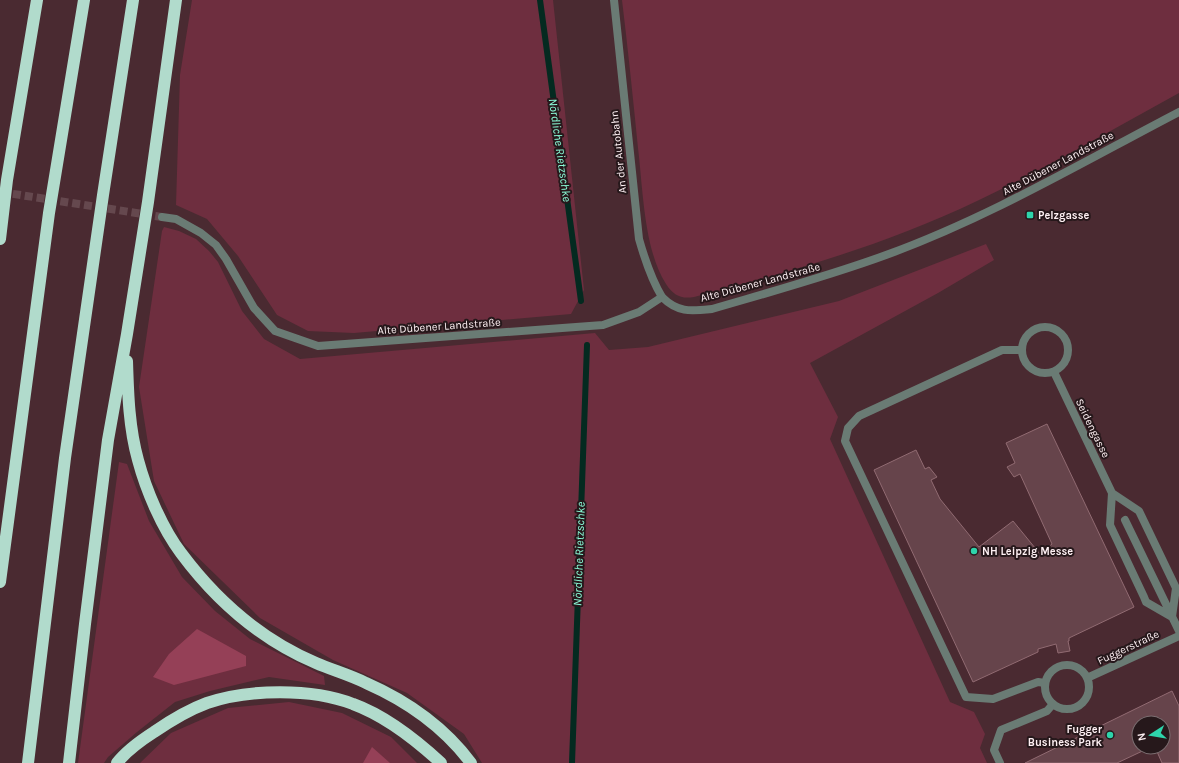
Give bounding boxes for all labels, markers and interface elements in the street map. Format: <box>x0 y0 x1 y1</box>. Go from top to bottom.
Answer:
water label: Nördliche Rietzschke <box>546 97 574 203</box>
street label: An der Autobahn <box>608 110 629 194</box>
street label: Alte Dübener Landstraße <box>1001 129 1116 198</box>
place label: Pelzgasse <box>1038 209 1089 222</box>
marker: Pelzgasse <box>1025 210 1035 220</box>
street label: Alte Dübener Landstraße <box>699 260 822 305</box>
street label: Alte Dübener Landstraße <box>377 316 501 337</box>
street label: Seidengasse <box>1073 397 1113 460</box>
water label: Nördliche Rietzschke <box>570 501 588 606</box>
place label: NH Leipzig Messe <box>982 545 1073 558</box>
marker: NH Leipzig Messe <box>969 546 979 556</box>
street label: Fuggerstraße <box>1095 627 1161 667</box>
north arrow <box>1131 715 1171 755</box>
place label: Fugger Business Park <box>1028 723 1103 749</box>
marker: Fugger Business Park <box>1105 730 1115 740</box>
text: N <box>1135 732 1149 742</box>

